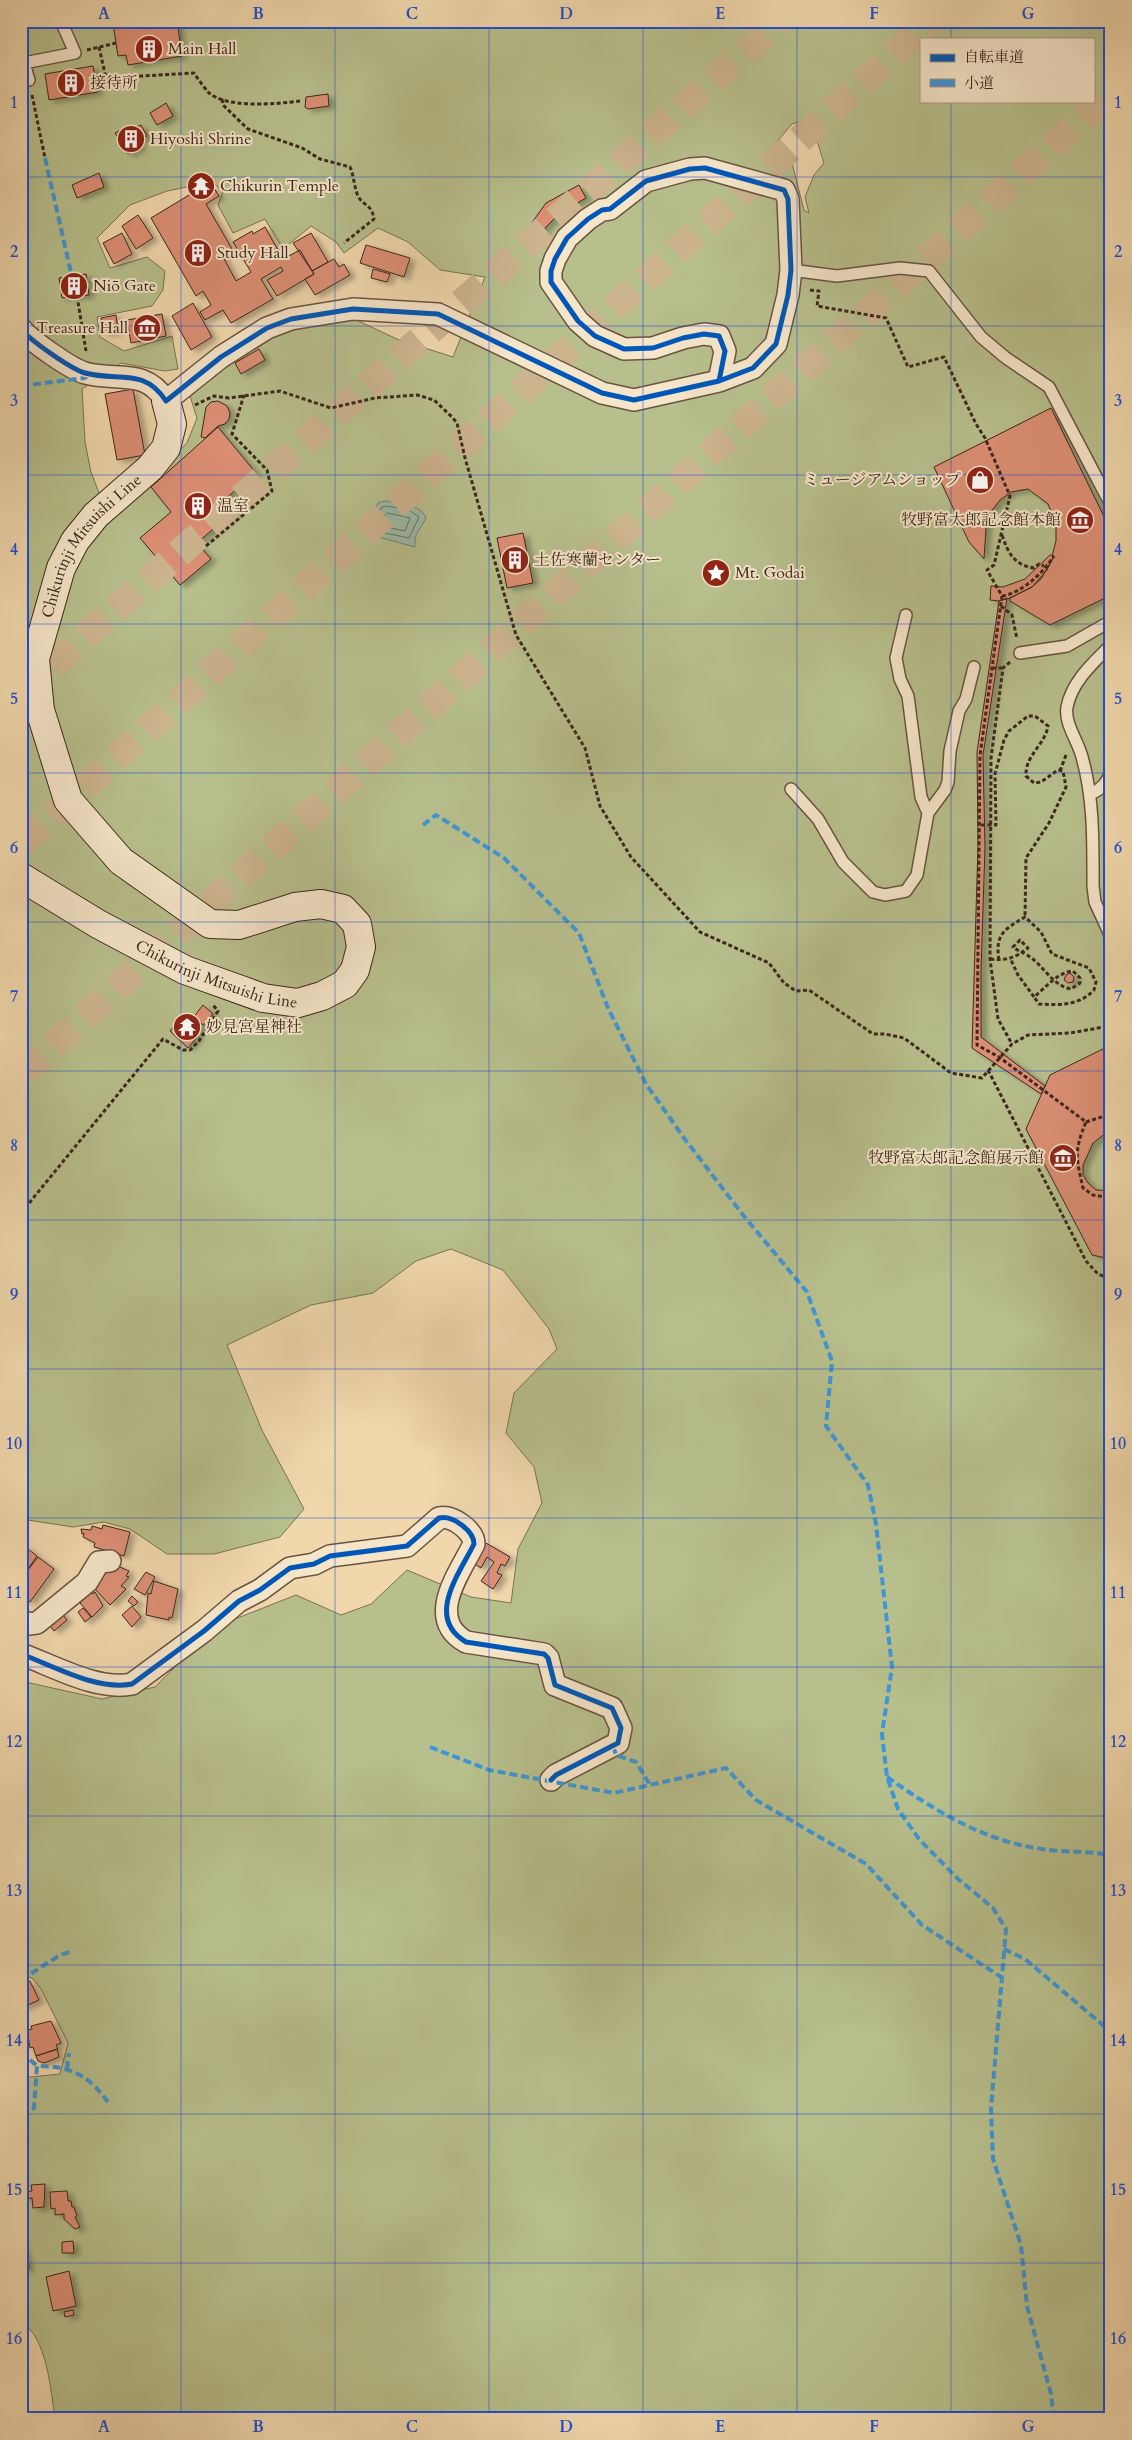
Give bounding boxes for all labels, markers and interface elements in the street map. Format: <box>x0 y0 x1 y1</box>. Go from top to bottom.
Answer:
text: A <box>98 3 110 25</box>
text: B <box>252 3 264 25</box>
text: C <box>406 3 418 25</box>
text: D <box>559 3 573 25</box>
text: E <box>715 3 725 25</box>
text: F <box>869 3 879 25</box>
text: G <box>1021 3 1035 25</box>
building icon: Main Hall <box>134 34 164 64</box>
place label: Main Hall <box>168 38 236 60</box>
legend <box>920 38 1094 102</box>
text: 自転車道 <box>964 47 1024 67</box>
building icon: 接待所 <box>56 68 86 98</box>
place label: 接待所 <box>90 72 138 94</box>
text: 小道 <box>964 73 994 93</box>
text: 1 <box>10 92 18 114</box>
text: 1 <box>1114 92 1122 114</box>
building icon: Hiyoshi Shrine <box>116 124 146 154</box>
place label: Hiyoshi Shrine <box>150 128 251 150</box>
temple icon: Chikurin Temple <box>186 171 216 201</box>
place label: Chikurin Temple <box>220 175 339 197</box>
building icon: Study Hall <box>183 238 213 268</box>
text: 2 <box>10 241 18 263</box>
text: 2 <box>1114 241 1122 263</box>
place label: Study Hall <box>217 242 289 264</box>
building icon: Niō Gate <box>59 271 89 301</box>
place label: Niō Gate <box>93 275 156 297</box>
museum icon: Treasure Hall <box>132 313 162 343</box>
place label: Treasure Hall <box>36 317 128 339</box>
text: 3 <box>10 390 18 412</box>
text: 3 <box>1114 390 1122 412</box>
shop icon: ミュージアムショップ <box>965 465 995 495</box>
street label: Chikurinji Mitsuishi Line <box>36 469 146 620</box>
place label: ミュージアムショップ <box>803 469 961 491</box>
building icon: 温室 <box>183 491 213 521</box>
place label: 温室 <box>217 495 249 517</box>
museum icon: 牧野富太郎記念館本館 <box>1065 505 1095 535</box>
place label: 牧野富太郎記念館本館 <box>901 509 1061 531</box>
text: 4 <box>10 539 18 561</box>
text: 4 <box>1114 539 1122 561</box>
building icon: 土佐寒蘭センター <box>500 545 530 575</box>
place label: 土佐寒蘭センター <box>534 549 661 571</box>
place icon: Mt. Godai <box>701 558 731 588</box>
place label: Mt. Godai <box>735 562 805 584</box>
text: 5 <box>10 688 18 710</box>
text: 5 <box>1114 688 1122 710</box>
text: 6 <box>10 837 18 859</box>
text: 6 <box>1114 837 1122 859</box>
street label: Chikurinji Mitsuishi Line <box>131 935 299 1014</box>
text: 7 <box>10 986 18 1008</box>
text: 7 <box>1114 986 1122 1008</box>
temple icon: 妙見宮星神社 <box>172 1012 202 1042</box>
place label: 妙見宮星神社 <box>206 1016 302 1038</box>
text: 8 <box>10 1135 18 1157</box>
text: 8 <box>1114 1135 1122 1157</box>
museum icon: 牧野富太郎記念館展示館 <box>1048 1143 1078 1173</box>
place label: 牧野富太郎記念館展示館 <box>868 1147 1044 1169</box>
text: 9 <box>10 1284 18 1306</box>
text: 9 <box>1114 1284 1122 1306</box>
text: 10 <box>6 1433 22 1455</box>
text: 10 <box>1110 1433 1126 1455</box>
text: 11 <box>6 1582 22 1604</box>
text: 11 <box>1110 1582 1126 1604</box>
text: 12 <box>6 1731 22 1753</box>
text: 12 <box>1110 1731 1126 1753</box>
text: 13 <box>6 1880 22 1902</box>
text: 13 <box>1110 1880 1126 1902</box>
text: 14 <box>6 2030 22 2052</box>
text: 14 <box>1110 2030 1126 2052</box>
text: 15 <box>6 2179 22 2201</box>
text: 15 <box>1110 2179 1126 2201</box>
text: 16 <box>6 2328 22 2350</box>
text: 16 <box>1110 2328 1126 2350</box>
text: A <box>98 2416 110 2438</box>
text: B <box>252 2416 264 2438</box>
text: C <box>406 2416 418 2438</box>
text: D <box>559 2416 573 2438</box>
text: E <box>715 2416 725 2438</box>
text: F <box>869 2416 879 2438</box>
text: G <box>1021 2416 1035 2438</box>

